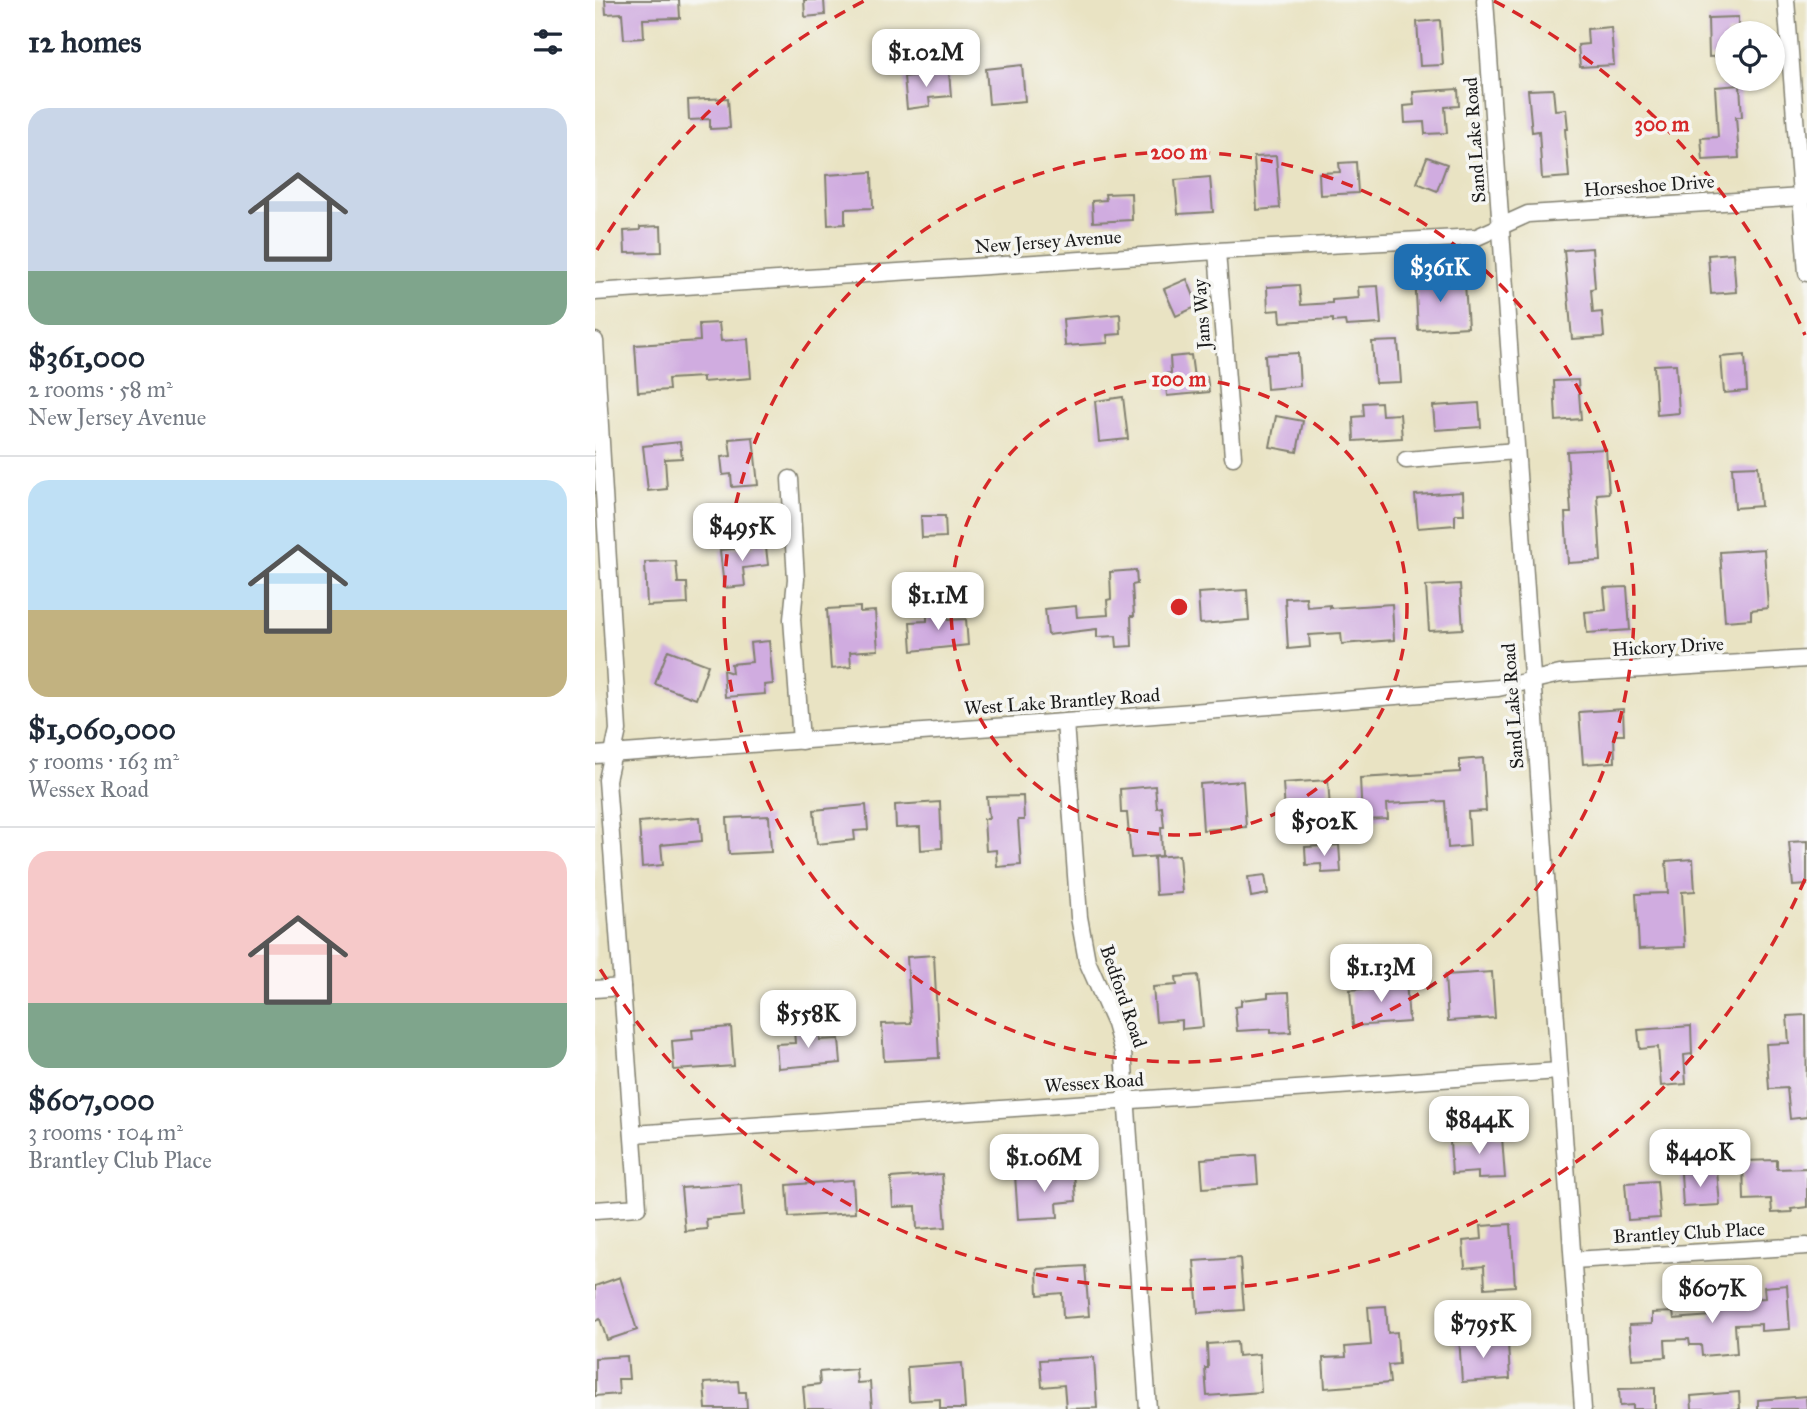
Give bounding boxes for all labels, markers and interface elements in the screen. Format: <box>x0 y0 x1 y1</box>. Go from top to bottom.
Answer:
map controls <box>1715 21 1785 91</box>
button: locate <box>1715 21 1785 91</box>
icon: filters <box>529 23 567 61</box>
text: 12 homes <box>28 24 141 60</box>
pin: $1.02M <box>869 29 983 89</box>
text: $1.02M <box>888 38 964 66</box>
street label: Sand Lake Road <box>1459 76 1490 204</box>
text: 300 m <box>1634 111 1690 137</box>
text: 200 m <box>1151 139 1208 165</box>
icon: home <box>235 154 361 280</box>
street label: Horseshoe Drive <box>1583 169 1715 202</box>
street label: New Jersey Avenue <box>974 225 1123 259</box>
pin: $361K <box>1391 244 1489 304</box>
text: $361K <box>1410 253 1470 281</box>
street label: Jans Way <box>1187 277 1217 352</box>
text: $361,000 <box>28 339 145 375</box>
text: 100 m <box>1152 366 1207 392</box>
text: 2 rooms · 58 m² <box>28 375 173 403</box>
text: New Jersey Avenue <box>28 403 206 431</box>
pin: $495K <box>693 504 791 563</box>
text: $495K <box>709 512 775 540</box>
icon: home <box>235 526 361 652</box>
pin: $1.1M <box>889 572 987 632</box>
text: $1.1M <box>908 581 968 609</box>
centre of rings <box>1167 595 1191 619</box>
street label: Hickory Drive <box>1612 632 1725 661</box>
street label: Sand Lake Road <box>1497 642 1528 770</box>
street label: West Lake Brantley Road <box>963 683 1161 720</box>
text: $1,060,000 <box>28 711 176 747</box>
text: 5 rooms · 163 m² <box>28 747 179 775</box>
text: Wessex Road <box>28 775 149 803</box>
pin: $502K <box>1275 798 1373 858</box>
text: $502K <box>1291 807 1357 835</box>
icon: home <box>235 897 361 1023</box>
street label: Bedford Road <box>1095 942 1152 1051</box>
pin: $1.13M <box>1324 944 1438 1004</box>
text: $1.13M <box>1346 953 1416 981</box>
pin: $558K <box>759 990 857 1050</box>
text: $558K <box>776 999 840 1027</box>
street label: Wessex Road <box>1043 1068 1145 1097</box>
text: $607,000 <box>28 1082 155 1118</box>
pin: $844K <box>1430 1096 1528 1156</box>
text: $844K <box>1445 1105 1513 1133</box>
text: 3 rooms · 104 m² <box>28 1118 183 1146</box>
pin: $440K <box>1651 1130 1749 1189</box>
pin: $1.06M <box>987 1134 1101 1194</box>
text: $440K <box>1665 1138 1735 1166</box>
text: $1.06M <box>1006 1143 1082 1171</box>
text: Brantley Club Place <box>28 1146 212 1174</box>
street label: Brantley Club Place <box>1613 1217 1766 1248</box>
pin: $607K <box>1663 1266 1761 1325</box>
text: $607K <box>1678 1274 1746 1302</box>
pin: $795K <box>1434 1300 1532 1360</box>
text: $795K <box>1450 1309 1516 1337</box>

